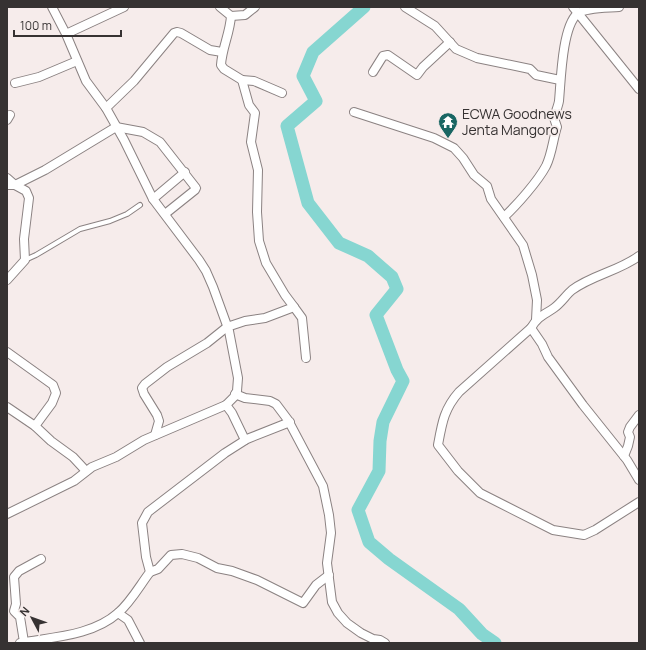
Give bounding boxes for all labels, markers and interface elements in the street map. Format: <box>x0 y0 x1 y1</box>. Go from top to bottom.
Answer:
scale bar <box>14 12 121 38</box>
text: 100 m <box>20 17 52 34</box>
place label: ECWA Goodnews Jenta Mangoro <box>462 104 572 139</box>
temple icon: ECWA Goodnews Jenta Mangoro <box>437 111 459 139</box>
north arrow <box>12 598 52 638</box>
text: N <box>16 603 32 619</box>

